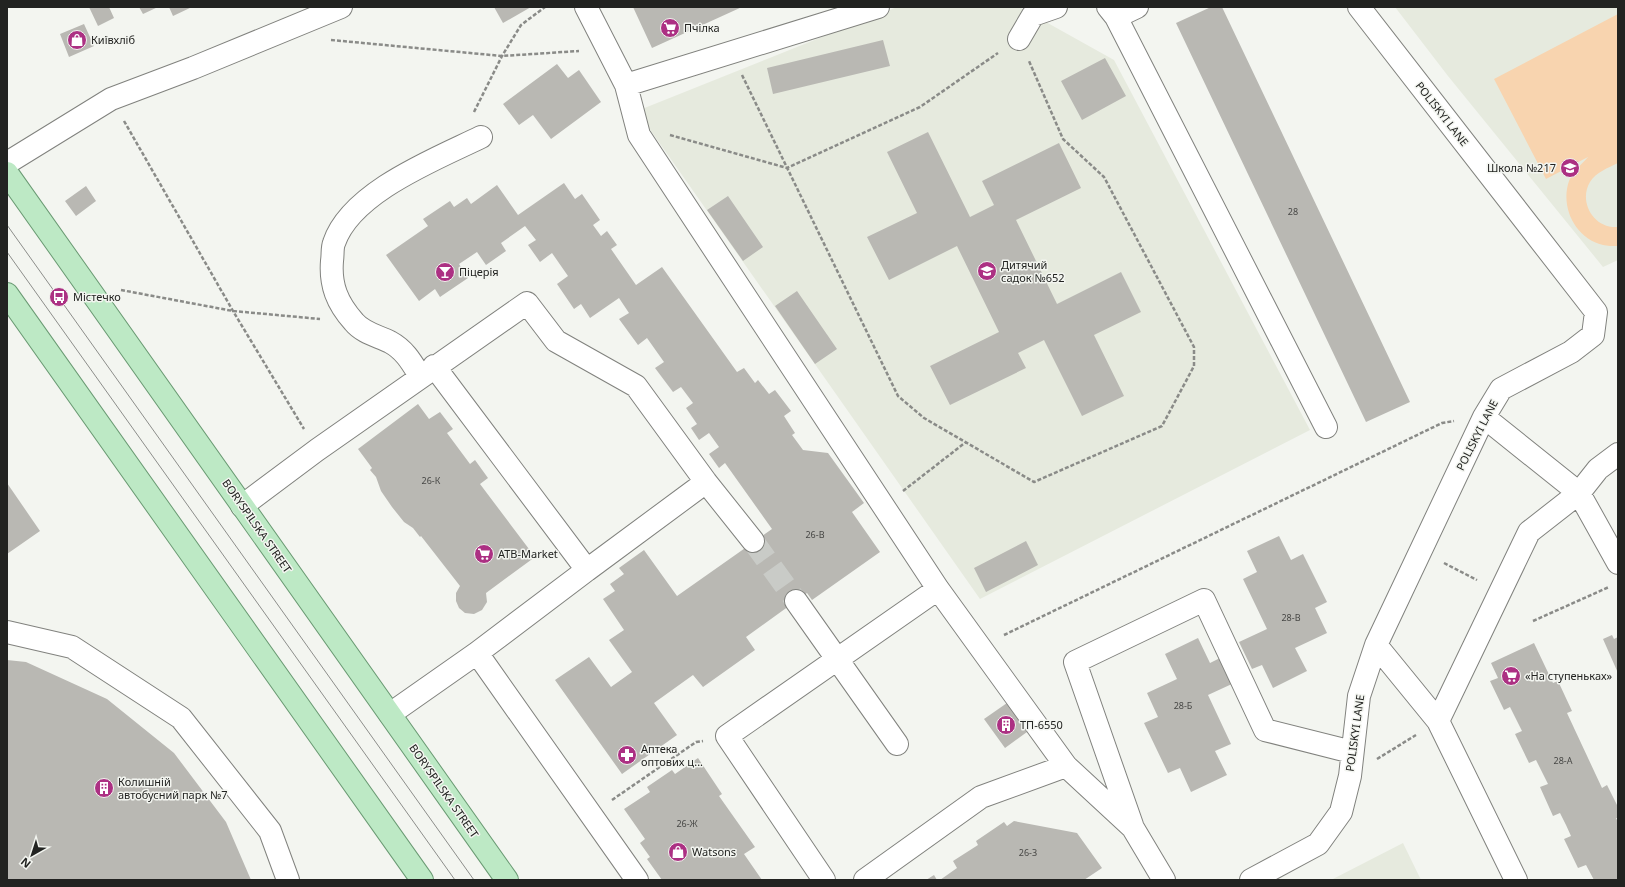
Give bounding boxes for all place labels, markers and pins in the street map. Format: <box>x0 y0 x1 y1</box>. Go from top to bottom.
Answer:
supermarket icon: Пчілка <box>659 17 681 39</box>
place label: Пчілка <box>684 20 720 35</box>
shop icon: Київхліб <box>66 29 88 51</box>
place label: Київхліб <box>91 32 135 47</box>
school or university icon: Школа №217 <box>1559 157 1581 179</box>
place label: Школа №217 <box>1487 160 1556 175</box>
place label: Дитячий садок №652 <box>1001 257 1065 285</box>
school or university icon: Дитячий садок №652 <box>976 260 998 282</box>
bar icon: Піцерія <box>434 261 456 283</box>
place label: Піцерія <box>459 264 499 279</box>
bus stop icon: Містечко <box>48 286 70 308</box>
place label: Містечко <box>73 289 121 304</box>
supermarket icon: ATB-Market <box>473 543 495 565</box>
place label: ATB-Market <box>498 546 558 561</box>
supermarket icon: «На ступеньках» <box>1500 665 1522 687</box>
place label: «На ступеньках» <box>1525 668 1612 683</box>
building icon: ТП-6550 <box>995 714 1017 736</box>
place label: ТП-6550 <box>1020 717 1063 732</box>
place label: Аптека оптових ц... <box>641 741 703 769</box>
pharmacy icon: Аптека оптових ц... <box>616 744 638 766</box>
place label: Колишній автобусний парк №7 <box>118 774 228 802</box>
building icon: Колишній автобусний парк №7 <box>93 777 115 799</box>
shop icon: Watsons <box>667 841 689 863</box>
place label: Watsons <box>692 844 736 859</box>

